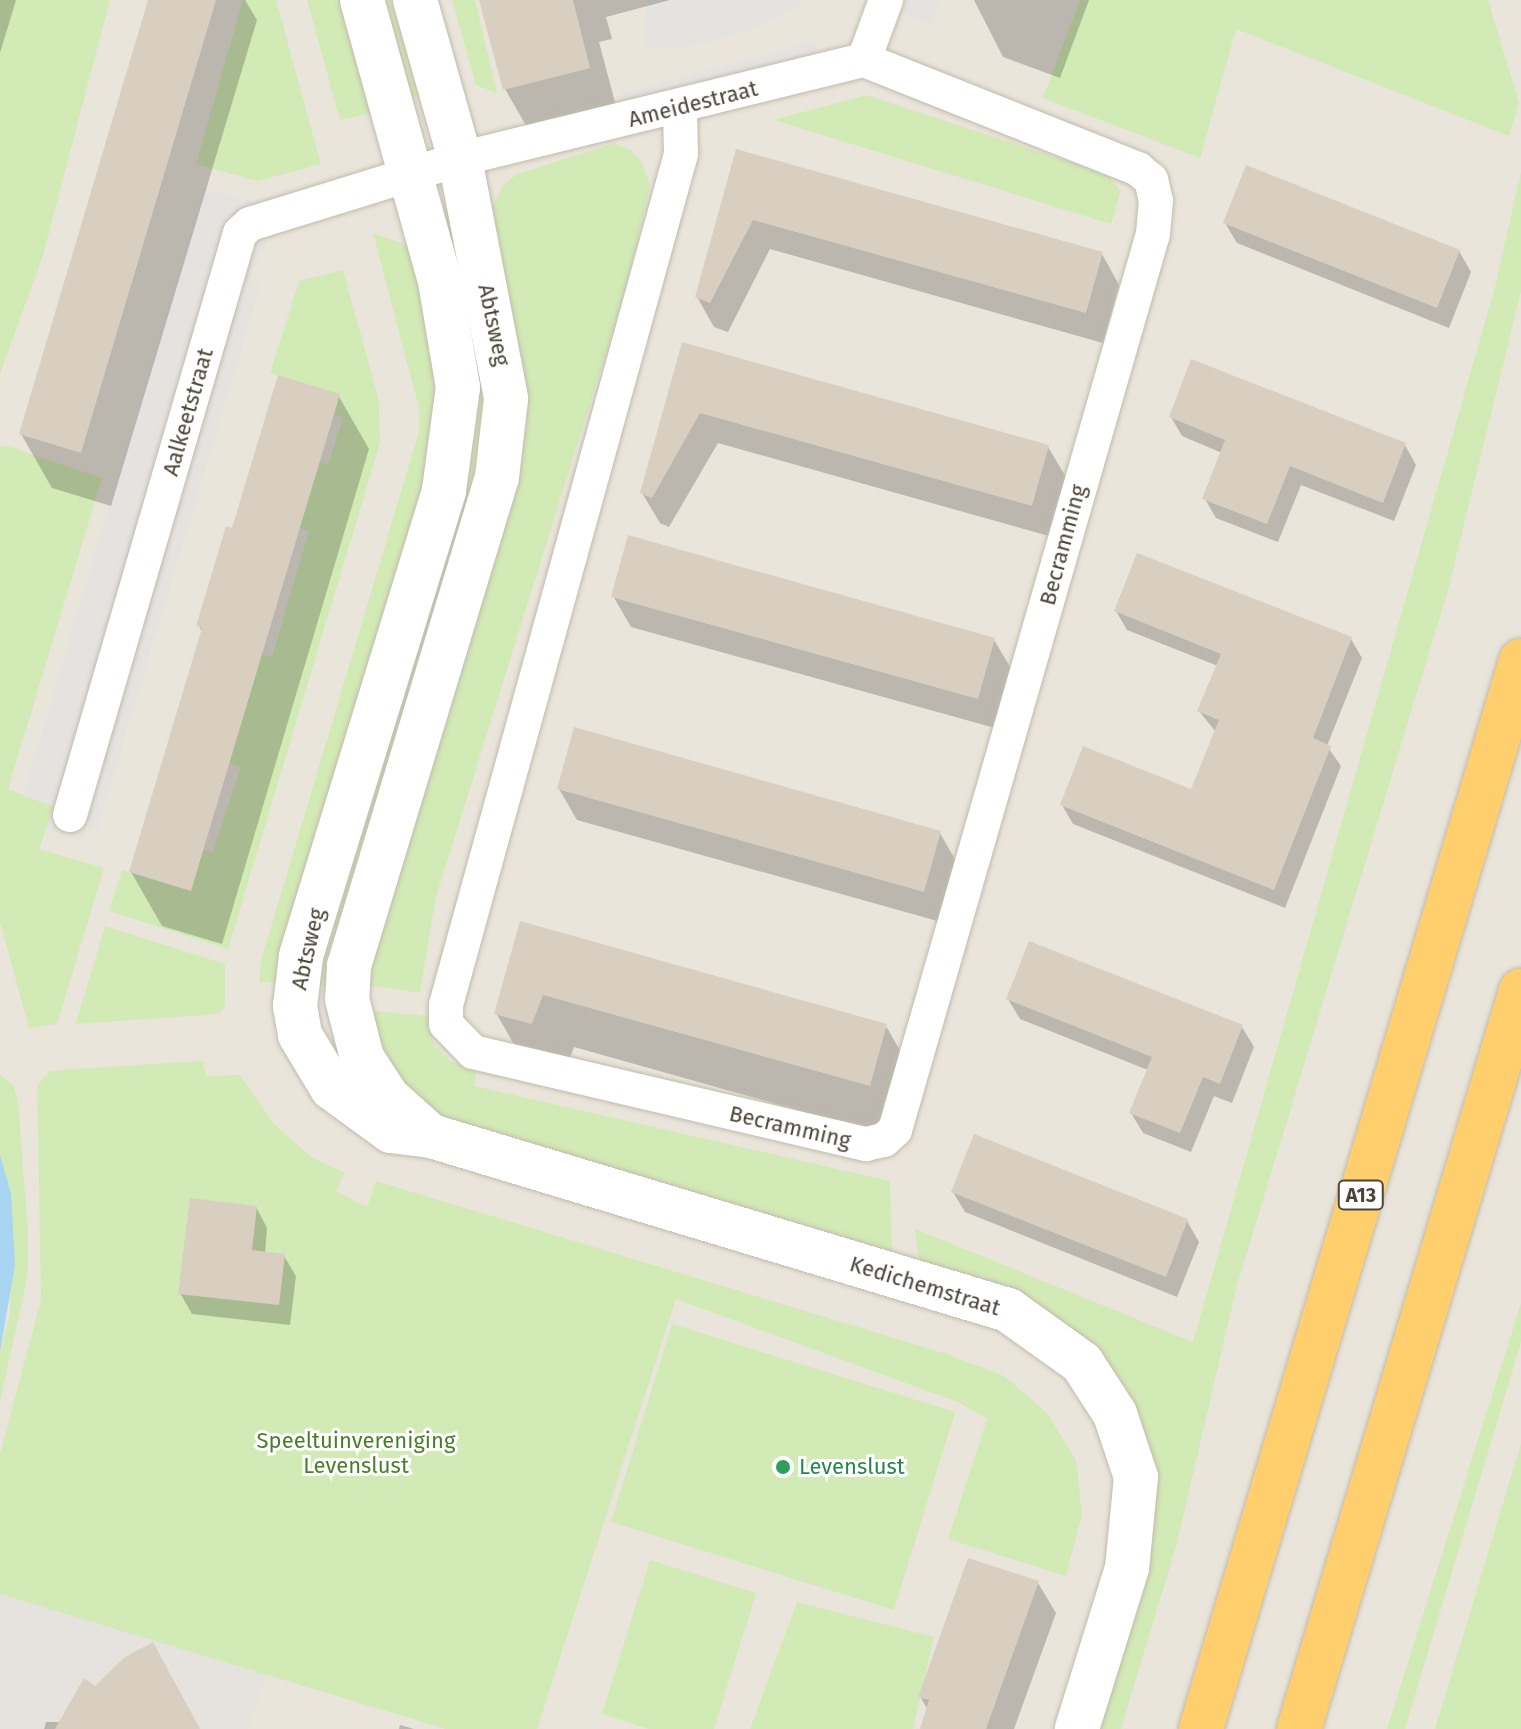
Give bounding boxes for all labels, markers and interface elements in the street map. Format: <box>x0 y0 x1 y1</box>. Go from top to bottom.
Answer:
street label: Ameidestraat <box>626 75 760 133</box>
street label: Abtsweg <box>472 282 516 368</box>
street label: Aalkeetstraat <box>157 345 219 479</box>
street label: Becramming <box>1034 482 1092 608</box>
street label: Abtsweg <box>286 906 330 992</box>
street label: Becramming <box>727 1100 853 1154</box>
road number: A13 <box>1337 1179 1385 1211</box>
street label: Kedichemstraat <box>847 1251 1003 1321</box>
park label: Speeltuinvereniging Levenslust <box>257 1427 455 1478</box>
place label: Levenslust <box>799 1454 905 1480</box>
marker: Levenslust <box>774 1458 792 1476</box>

